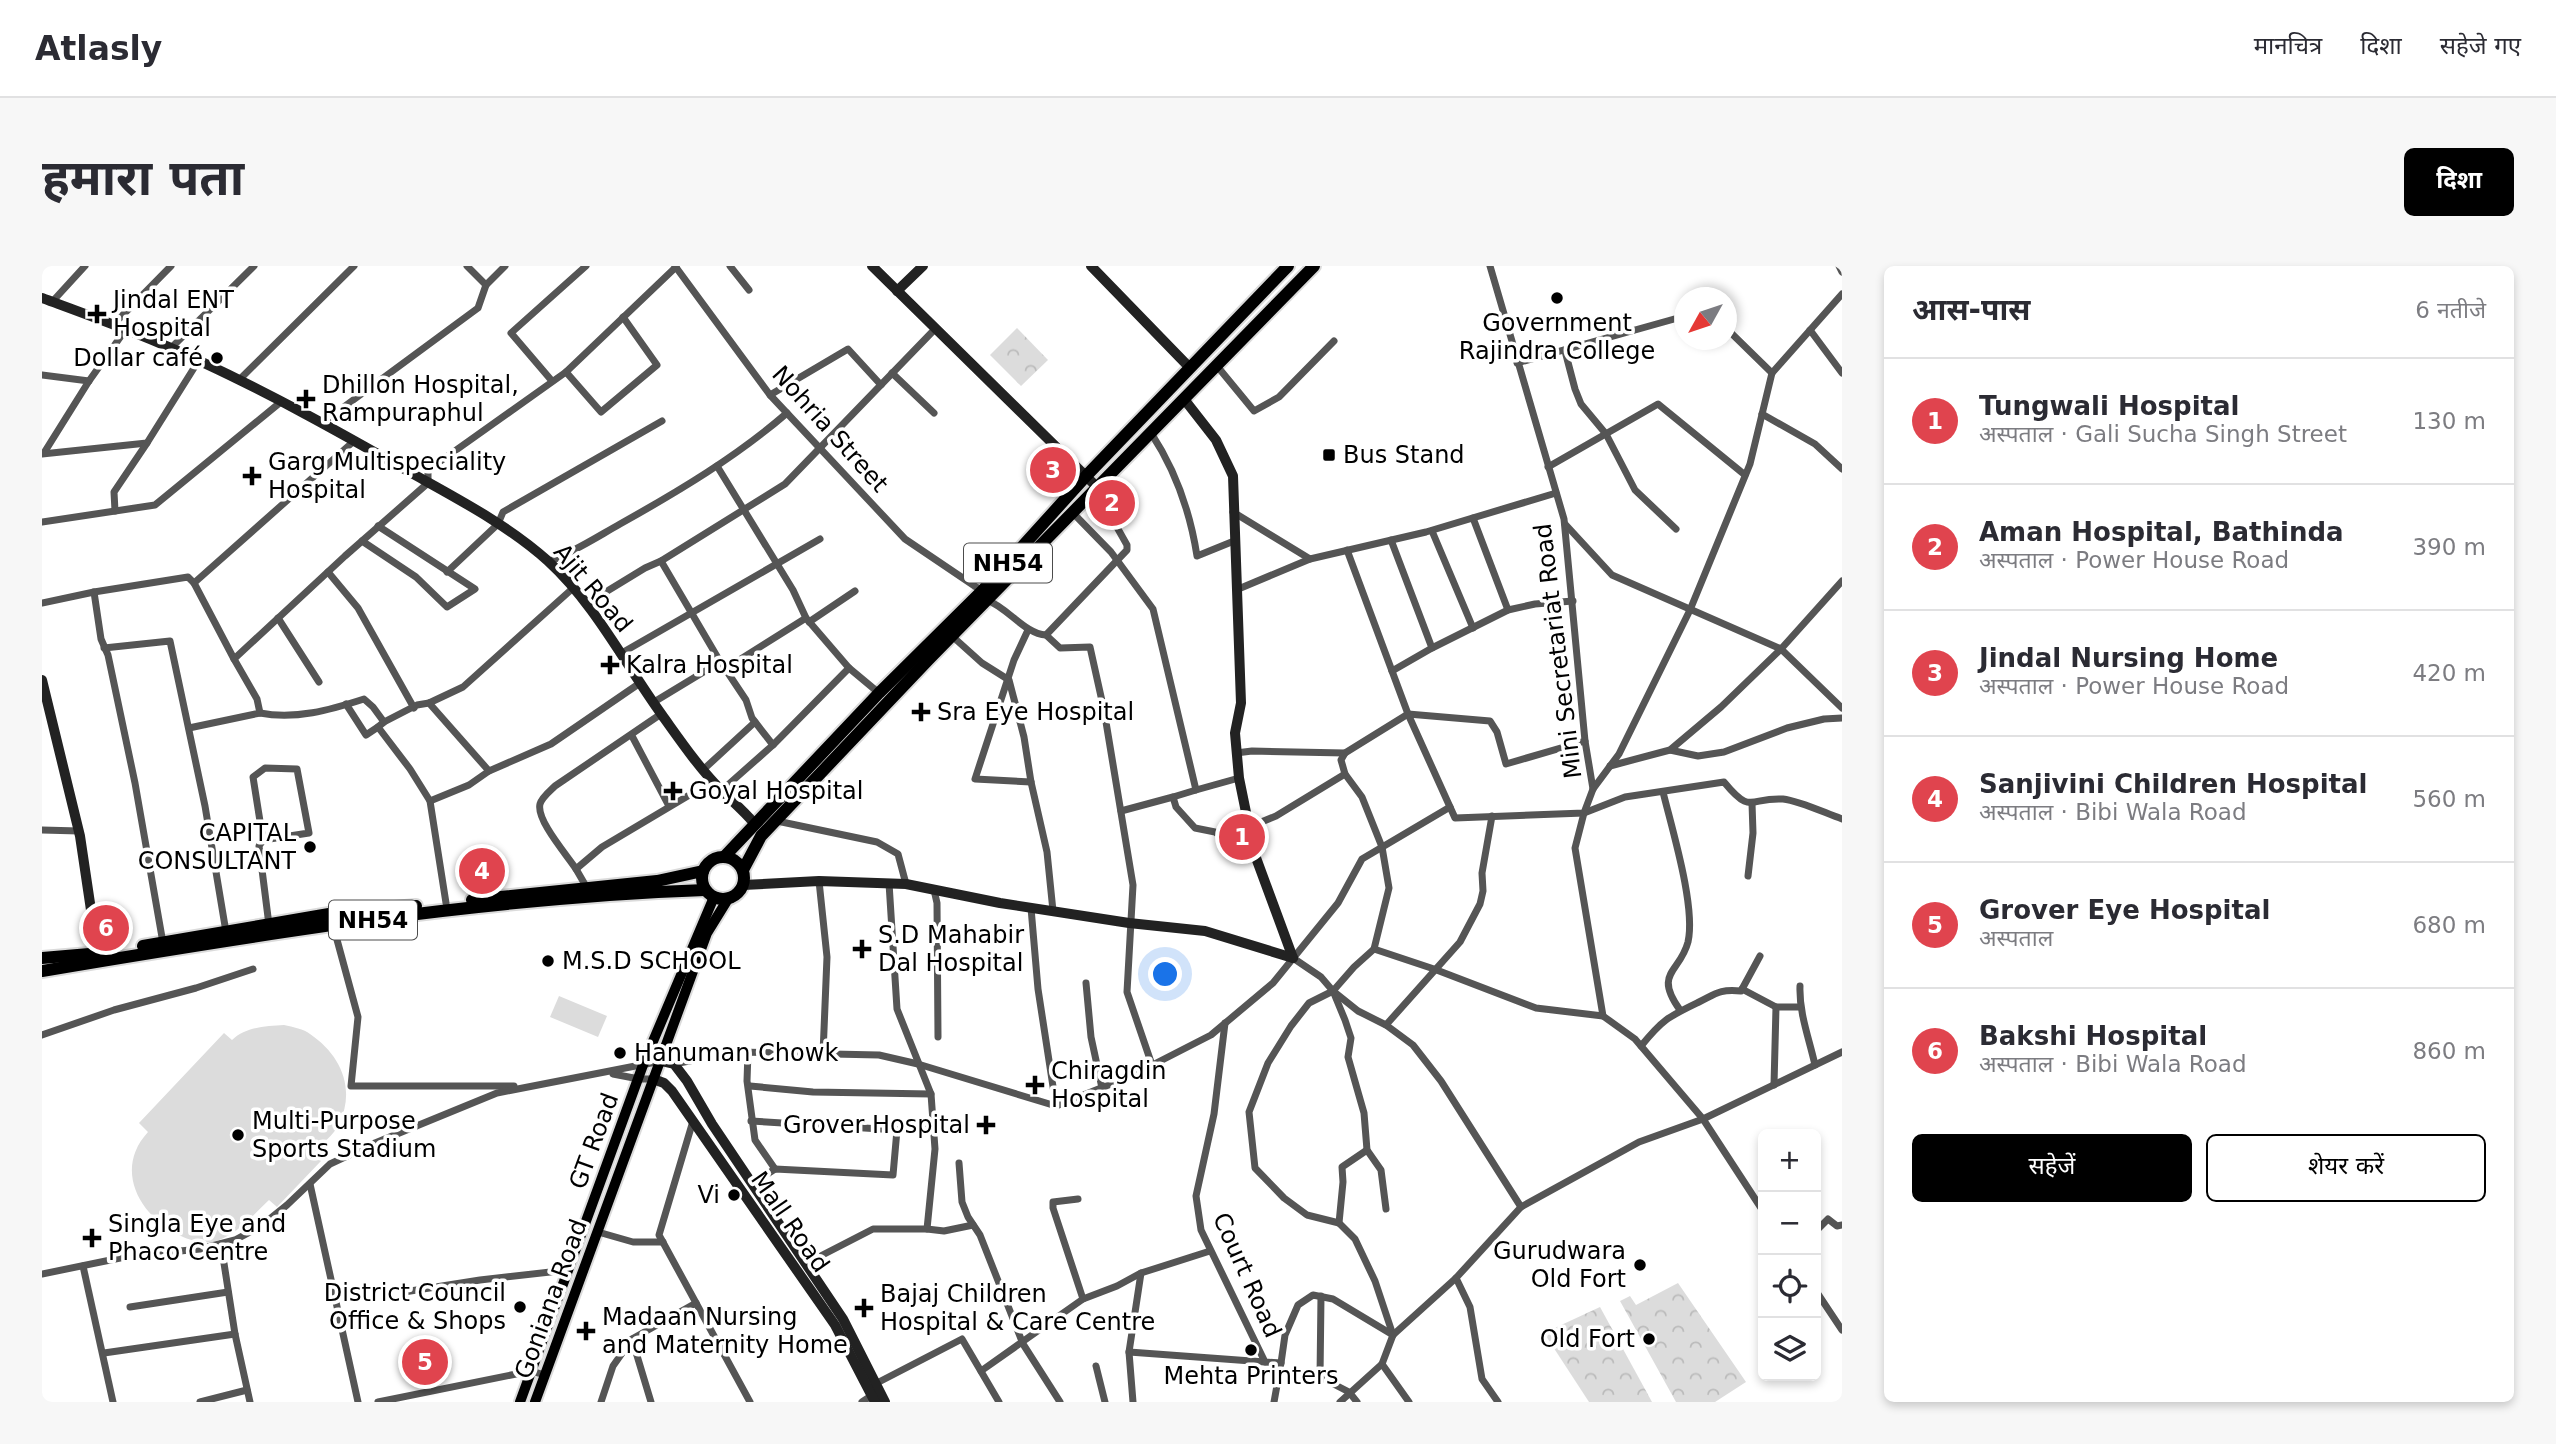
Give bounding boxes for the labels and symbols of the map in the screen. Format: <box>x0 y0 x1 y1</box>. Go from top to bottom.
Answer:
place label: Jindal ENT Hospital <box>111 286 234 342</box>
north arrow <box>1674 287 1737 350</box>
marker: Government Rajindra College <box>1549 290 1565 306</box>
marker: Jindal ENT Hospital <box>87 304 107 324</box>
place label: Government Rajindra College <box>1459 309 1655 365</box>
place label: Dollar café <box>73 344 203 372</box>
marker: Dollar café <box>209 350 225 366</box>
street label: Nohria Street <box>766 360 894 498</box>
place label: Dhillon Hospital, Rampuraphul <box>322 371 519 427</box>
marker: Dhillon Hospital, Rampuraphul <box>296 389 316 409</box>
place label: Bus Stand <box>1343 441 1465 469</box>
pin: 3 <box>1030 444 1076 496</box>
marker: Bus Stand <box>1321 447 1337 463</box>
place label: Garg Multispeciality Hospital <box>268 448 506 504</box>
marker: Garg Multispeciality Hospital <box>242 466 262 486</box>
pin: 2 <box>1089 477 1135 529</box>
street label: Mini Secretariat Road <box>1528 522 1588 780</box>
street label: Ajit Road <box>548 538 638 638</box>
road number: NH54 <box>964 544 1052 582</box>
place label: Kalra Hospital <box>626 651 793 679</box>
marker: Kalra Hospital <box>600 655 620 675</box>
place label: Sra Eye Hospital <box>937 698 1134 726</box>
marker: Sra Eye Hospital <box>911 702 931 722</box>
place label: Goyal Hospital <box>689 777 863 805</box>
marker: Goyal Hospital <box>663 781 683 801</box>
pin: 1 <box>1219 811 1265 863</box>
place label: CAPITAL CONSULTANT <box>138 819 297 875</box>
marker: CAPITAL CONSULTANT <box>302 839 318 855</box>
pin: 4 <box>459 845 505 897</box>
road number: NH54 <box>329 900 417 940</box>
pin: 6 <box>83 902 129 954</box>
place label: S.D Mahabir Dal Hospital <box>878 921 1024 977</box>
marker: S.D Mahabir Dal Hospital <box>852 939 872 959</box>
place label: M.S.D SCHOOL <box>562 947 741 975</box>
marker: M.S.D SCHOOL <box>540 953 556 969</box>
your location <box>1148 957 1182 991</box>
place label: Hanuman Chowk <box>634 1039 838 1067</box>
marker: Hanuman Chowk <box>612 1045 628 1061</box>
place label: Chiragdin Hospital <box>1051 1057 1167 1113</box>
marker: Chiragdin Hospital <box>1025 1075 1045 1095</box>
street label: GT Road <box>564 1089 624 1193</box>
place label: Multi-Purpose Sports Stadium <box>252 1107 436 1163</box>
place label: Grover Hospital <box>783 1111 970 1139</box>
marker: Grover Hospital <box>976 1115 996 1135</box>
marker: Multi-Purpose Sports Stadium <box>230 1127 246 1143</box>
street label: Mall Road <box>745 1166 835 1278</box>
place label: Vi <box>697 1181 720 1209</box>
marker: Vi <box>726 1187 742 1203</box>
street label: Court Road <box>1207 1208 1287 1342</box>
place label: Singla Eye and Phaco Centre <box>108 1210 286 1266</box>
street label: Goniana Road <box>509 1215 593 1383</box>
marker: Singla Eye and Phaco Centre <box>82 1228 102 1248</box>
place label: Gurudwara Old Fort <box>1493 1237 1626 1293</box>
marker: Gurudwara Old Fort <box>1632 1257 1648 1273</box>
place label: District Council Office & Shops <box>324 1279 506 1335</box>
place label: Bajaj Children Hospital & Care Centre <box>880 1280 1155 1336</box>
marker: Bajaj Children Hospital & Care Centre <box>854 1298 874 1318</box>
marker: District Council Office & Shops <box>512 1299 528 1315</box>
place label: Madaan Nursing and Maternity Home <box>602 1303 848 1359</box>
marker: Madaan Nursing and Maternity Home <box>576 1321 596 1341</box>
place label: Old Fort <box>1540 1325 1635 1353</box>
marker: Old Fort <box>1641 1331 1657 1347</box>
pin: 5 <box>402 1336 448 1388</box>
marker: Mehta Printers <box>1243 1342 1259 1358</box>
place label: Mehta Printers <box>1164 1362 1338 1390</box>

